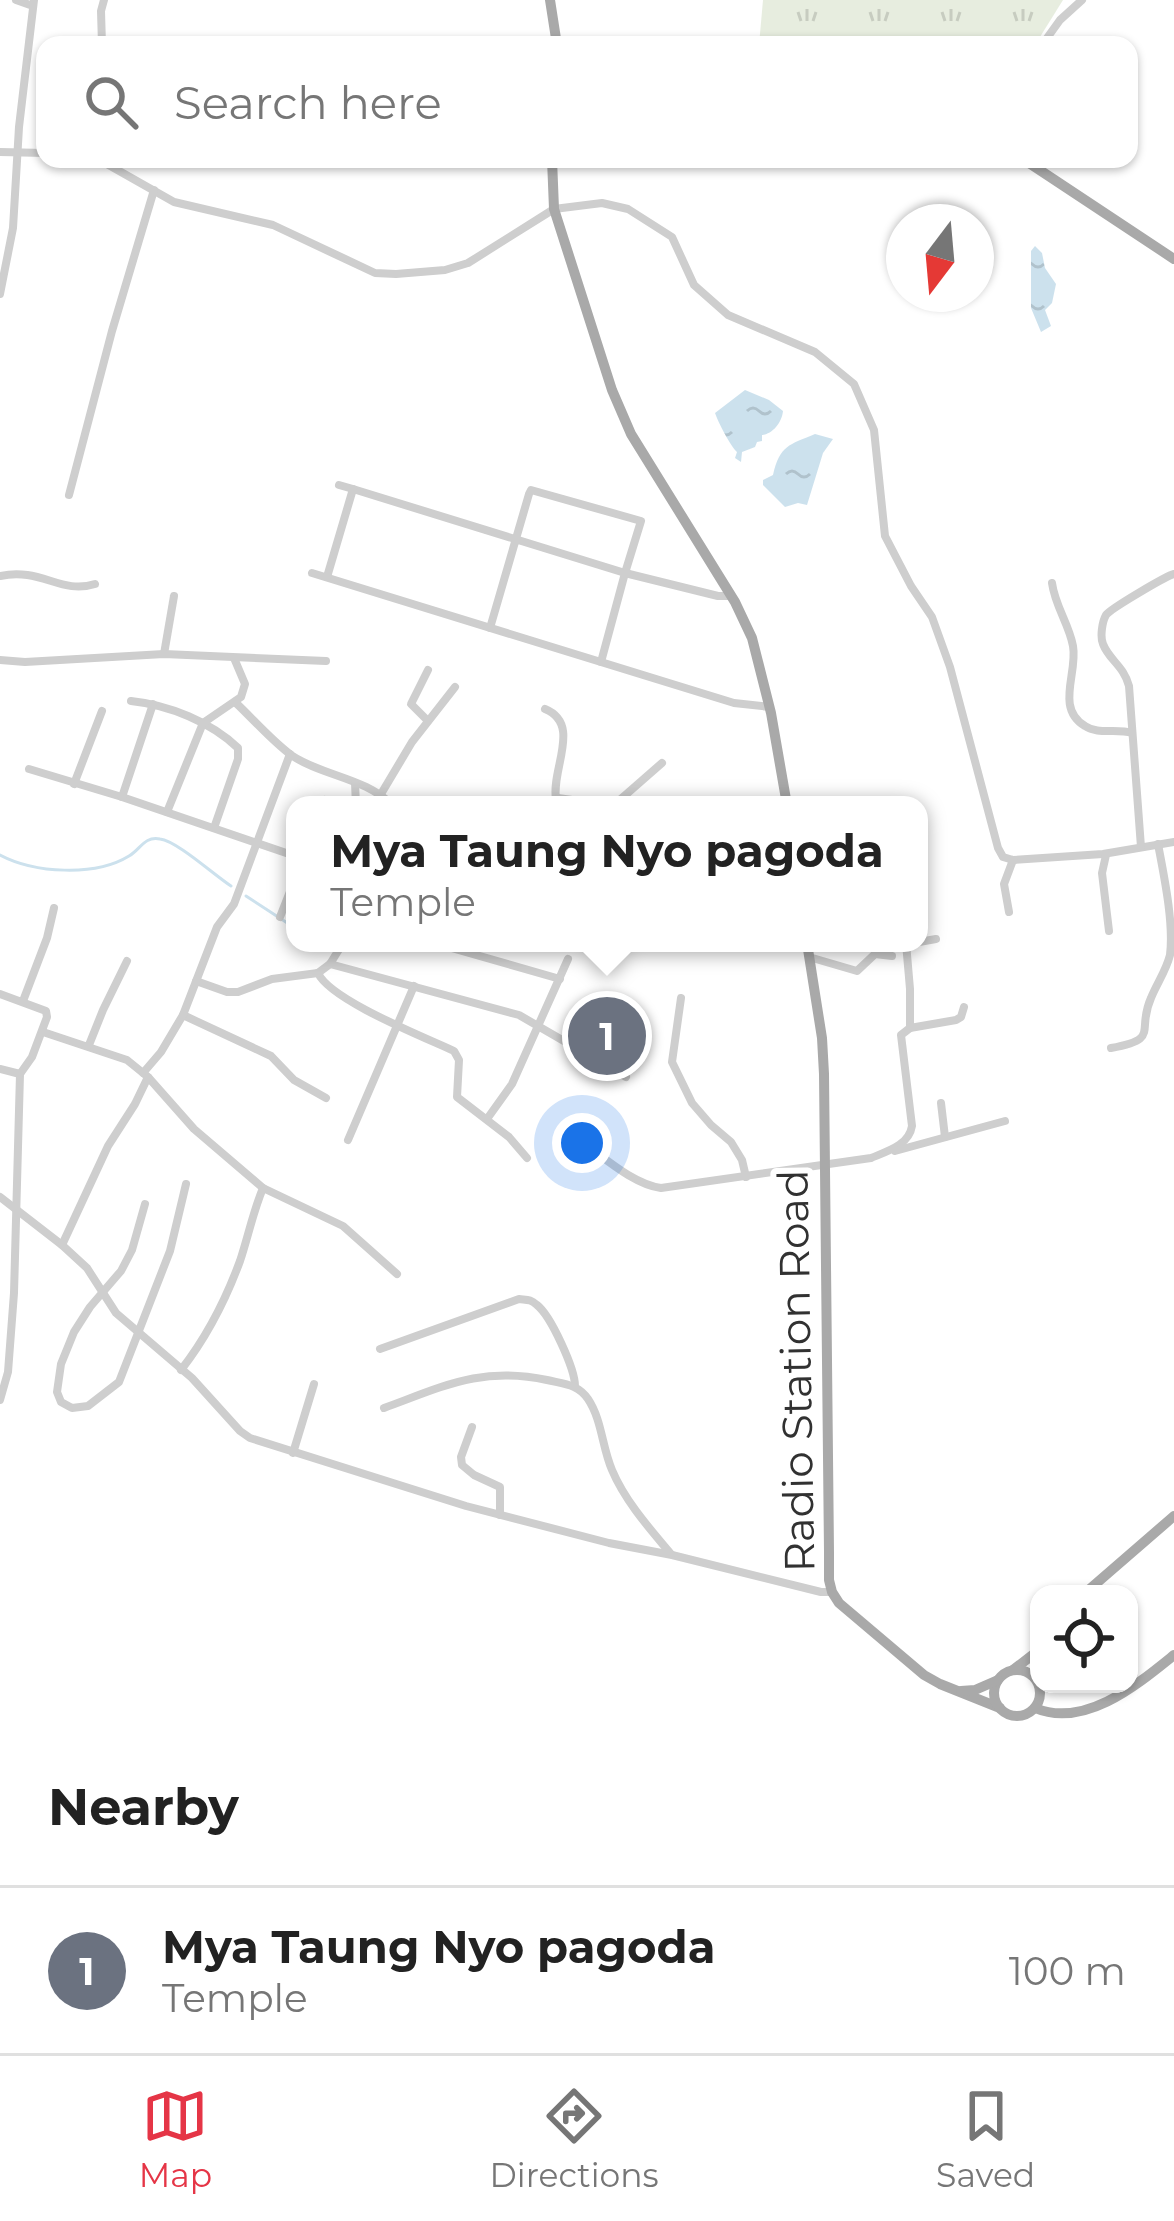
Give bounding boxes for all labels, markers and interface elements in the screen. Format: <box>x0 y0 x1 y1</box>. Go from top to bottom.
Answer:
search box <box>36 36 1138 168</box>
icon: search <box>78 69 144 135</box>
text: Search here <box>174 75 442 130</box>
north arrow <box>886 204 994 312</box>
popup <box>286 796 928 952</box>
text: Mya Taung Nyo pagoda <box>330 823 884 878</box>
text: Temple <box>330 878 476 926</box>
pin: 1 <box>568 991 646 1081</box>
your location <box>552 1113 612 1173</box>
street label: Radio Station Road <box>766 1169 826 1573</box>
map controls <box>1030 1585 1138 1693</box>
button: locate <box>1030 1585 1138 1693</box>
text: Nearby <box>48 1776 239 1838</box>
text: Mya Taung Nyo pagoda <box>162 1919 715 1974</box>
text: 1 <box>79 1947 95 1995</box>
text: 100 m <box>1009 1947 1126 1995</box>
text: Temple <box>162 1974 308 2022</box>
tab: Map <box>139 2083 212 2195</box>
tab: Directions <box>490 2083 659 2195</box>
tab: Saved <box>936 2083 1035 2195</box>

